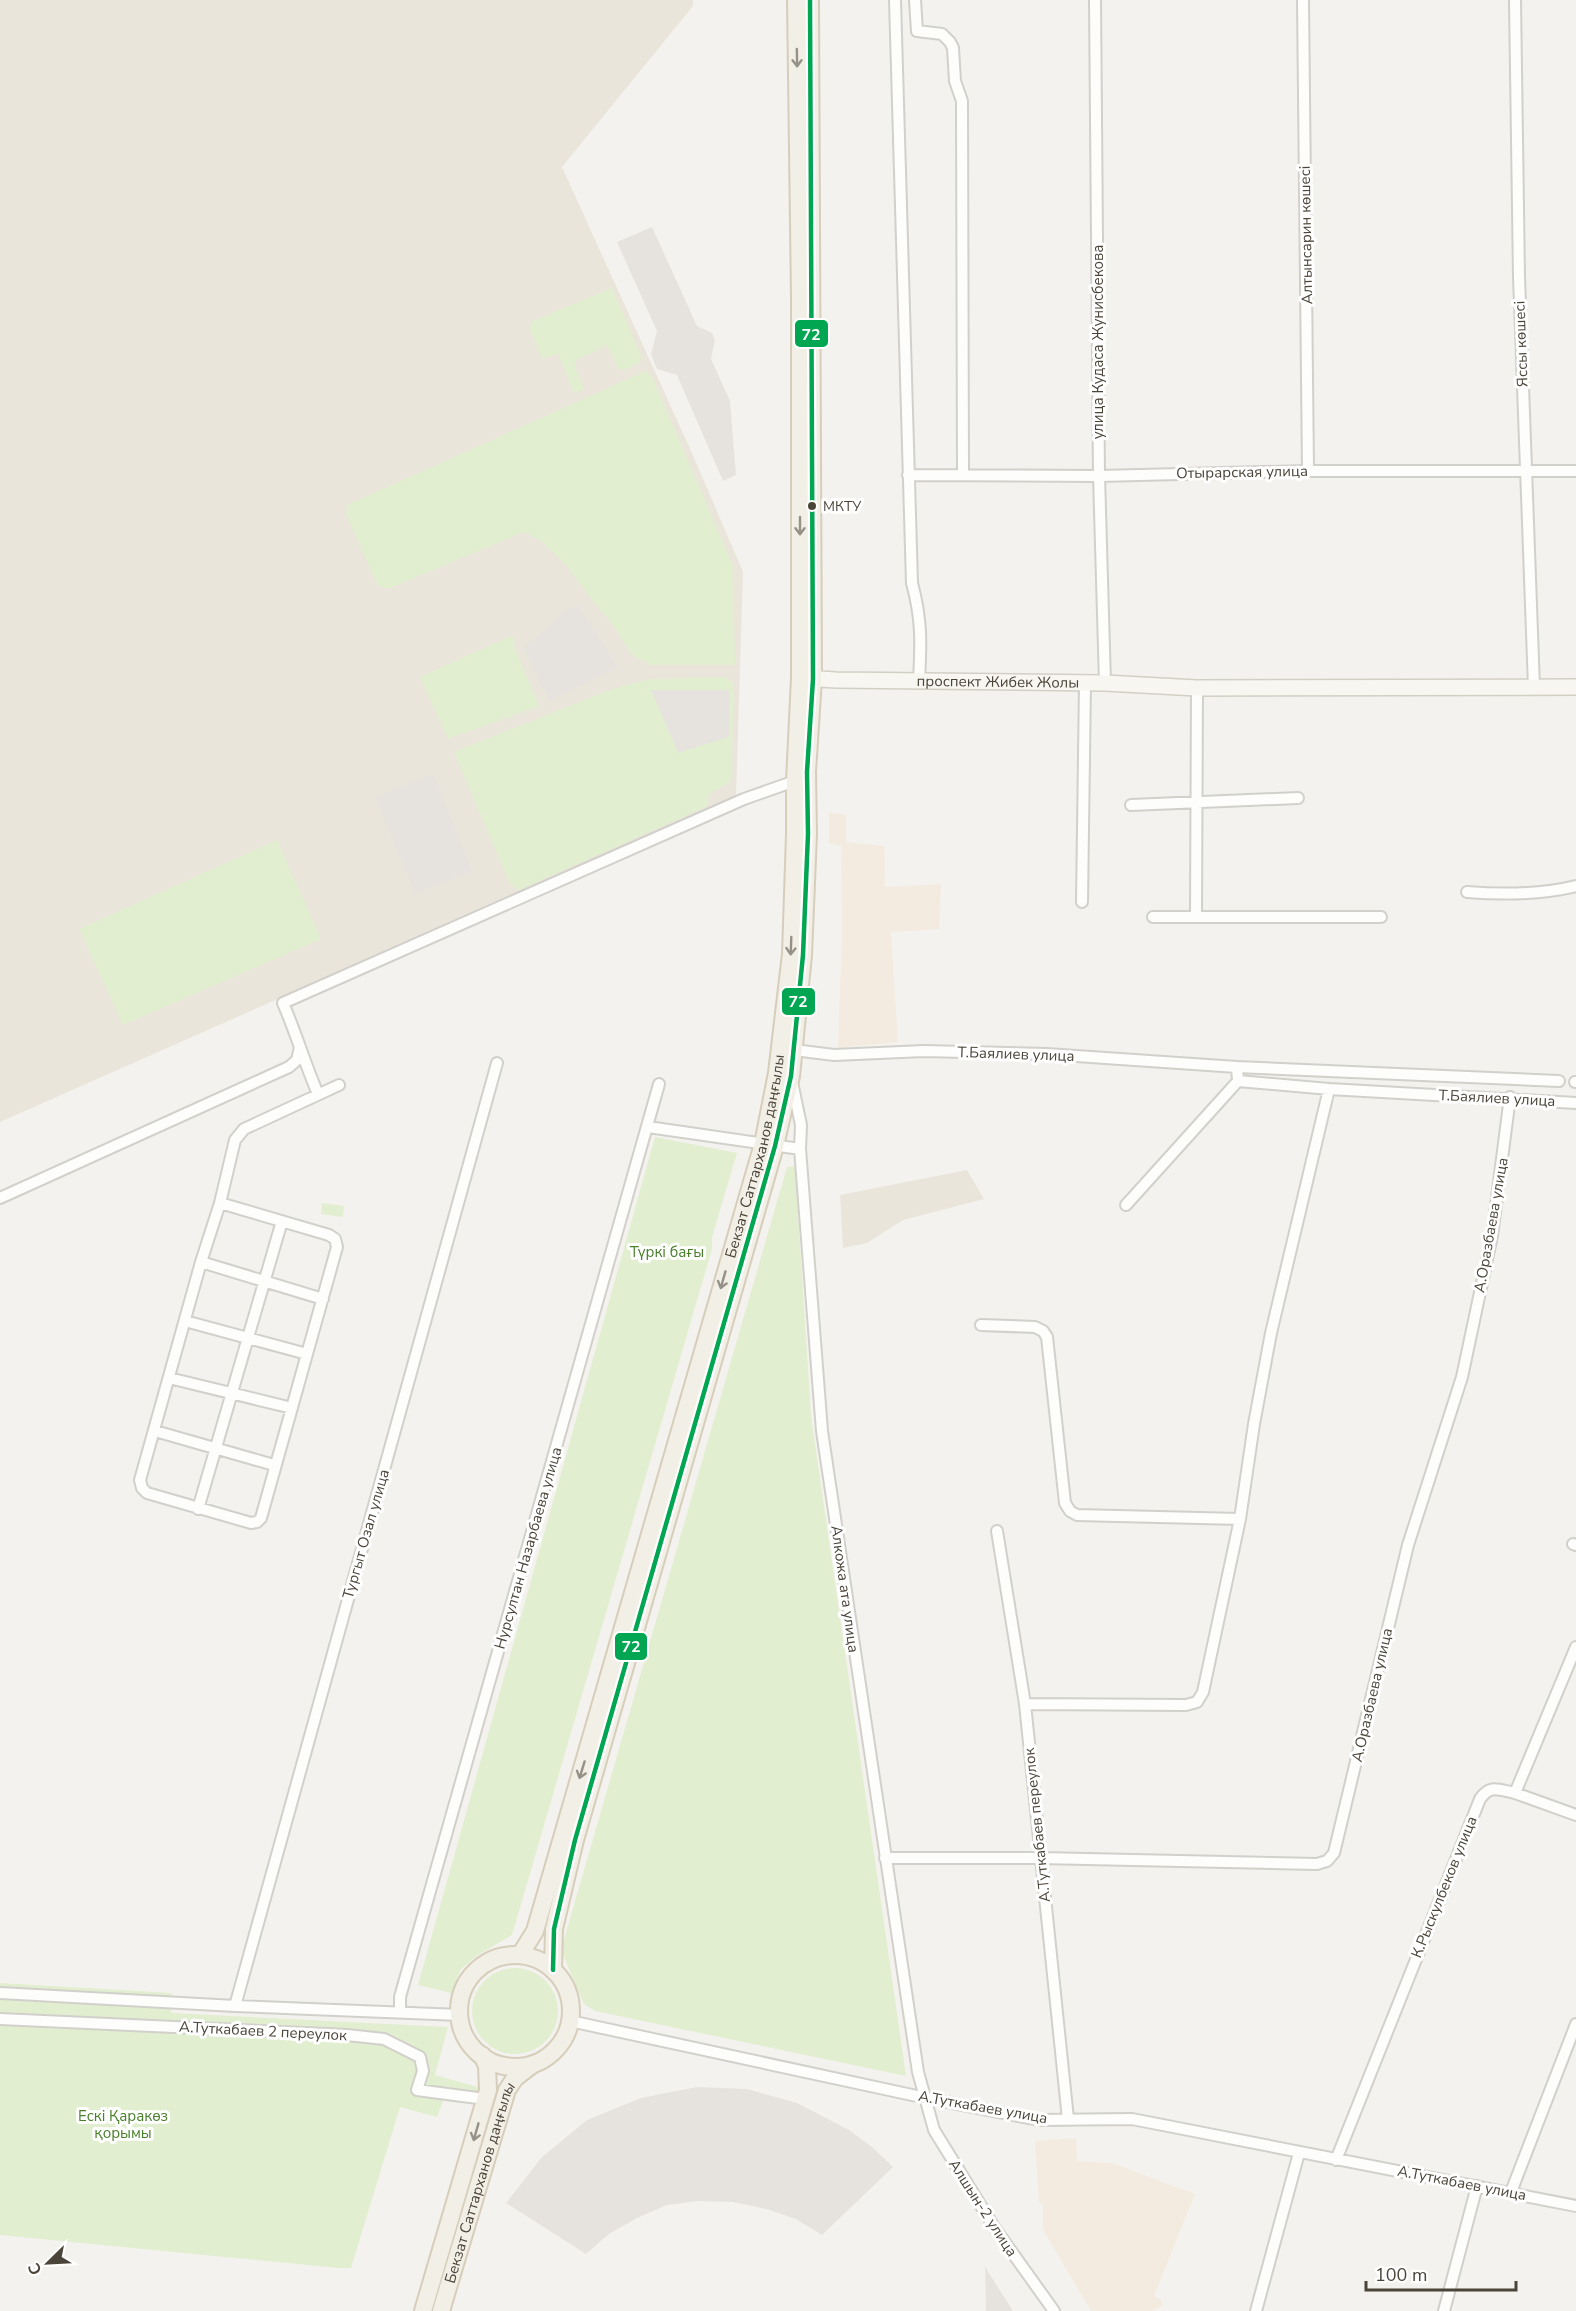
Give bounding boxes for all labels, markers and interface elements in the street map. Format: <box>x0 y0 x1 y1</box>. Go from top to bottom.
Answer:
one-way arrow <box>791 48 803 68</box>
street label: Алтынсарин көшесі <box>1295 165 1317 305</box>
street label: улица Кудаса Жунисбекова <box>1088 245 1108 439</box>
street label: Яссы көшесі <box>1510 301 1532 387</box>
line badge: 72 <box>794 319 829 348</box>
text: 72 <box>801 324 821 346</box>
street label: Отырарская улица <box>1176 461 1308 483</box>
place label: МКТУ <box>823 497 862 516</box>
marker: МКТУ <box>806 500 818 512</box>
one-way arrow <box>794 516 806 536</box>
street label: проспект Жибек Жолы <box>916 671 1079 693</box>
one-way arrow <box>785 936 796 956</box>
line badge: 72 <box>781 987 816 1016</box>
text: 72 <box>788 991 808 1013</box>
street label: Т.Баялиев улица <box>957 1042 1075 1066</box>
street label: Бекзат Саттарханов даңғылы <box>720 1053 789 1260</box>
street label: Т.Баялиев улица <box>1438 1085 1556 1111</box>
street label: А.Оразбаева улица <box>1469 1156 1513 1294</box>
park label: Түркі бағы <box>630 1242 704 1262</box>
one-way arrow <box>717 1270 728 1289</box>
street label: Нурсултан Назарбаева улица <box>490 1445 566 1651</box>
street label: Тургыт Озал улица <box>338 1467 394 1601</box>
street label: Алкожа ата улица <box>826 1524 864 1654</box>
street label: А.Оразбаева улица <box>1347 1626 1397 1764</box>
line badge: 72 <box>614 1632 648 1661</box>
text: 72 <box>621 1636 641 1658</box>
street label: А.Туткабаев переулок <box>1019 1747 1055 1903</box>
one-way arrow <box>576 1760 587 1779</box>
street label: К.Рыскулбеков улица <box>1406 1813 1482 1961</box>
street label: А.Туткабаев 2 переулок <box>179 2017 348 2045</box>
street label: Бекзат Саттарханов даңғылы <box>440 2078 520 2286</box>
street label: А.Туткабаев улица <box>917 2086 1049 2128</box>
park label: Ескі Қаракөз қорымы <box>78 2106 168 2143</box>
one-way arrow <box>470 2122 481 2141</box>
street label: Алшын-2 улица <box>944 2155 1022 2261</box>
street label: А.Туткабаев улица <box>1396 2161 1528 2205</box>
north arrow <box>18 2233 78 2293</box>
scale bar <box>1366 2254 1516 2292</box>
text: С <box>23 2259 47 2278</box>
text: 100 m <box>1375 2263 1427 2287</box>

